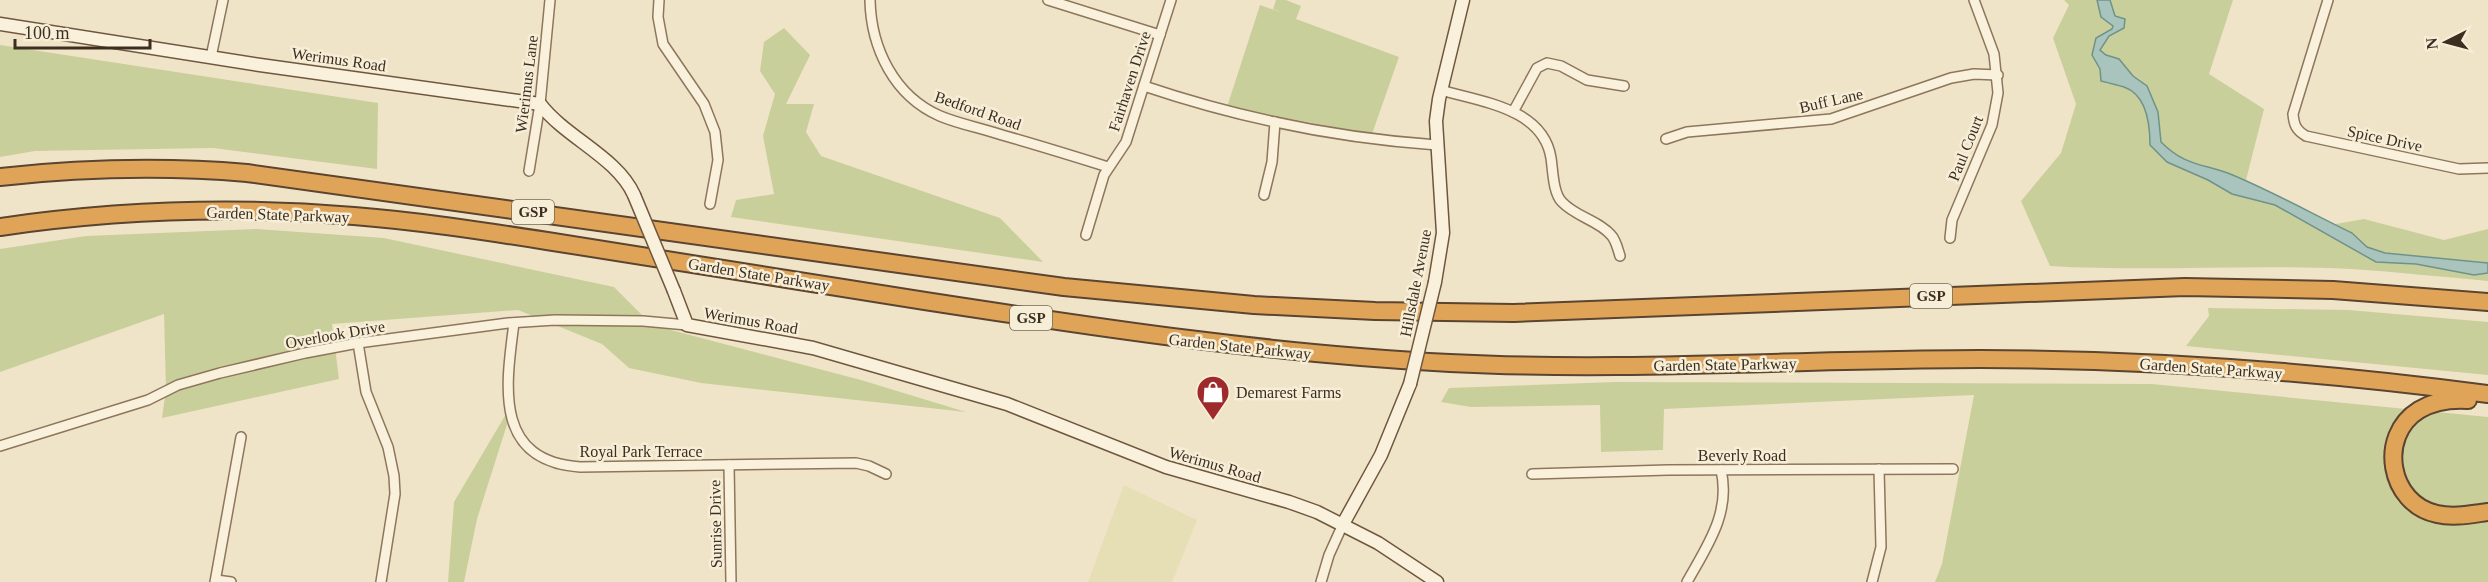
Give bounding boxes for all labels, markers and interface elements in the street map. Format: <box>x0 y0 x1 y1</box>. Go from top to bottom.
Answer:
scale bar <box>15 12 150 50</box>
north arrow <box>2416 12 2476 72</box>
text: 100 m <box>24 23 70 43</box>
street label: Fairhaven Drive <box>1105 29 1154 133</box>
street label: Wierimus Lane <box>512 34 541 134</box>
text: N <box>2422 36 2441 50</box>
street label: Werimus Road <box>291 44 387 75</box>
street label: Buff Lane <box>1798 85 1865 116</box>
street label: Bedford Road <box>932 88 1023 133</box>
street label: Paul Court <box>1945 113 1986 183</box>
street label: Spice Drive <box>2346 122 2424 156</box>
road number: GSP <box>512 200 554 224</box>
street label: Garden State Parkway <box>206 204 350 226</box>
street label: Hillsdale Avenue <box>1397 228 1434 338</box>
street label: Garden State Parkway <box>687 255 831 295</box>
road number: GSP <box>1910 284 1952 308</box>
street label: Werimus Road <box>703 304 799 337</box>
road number: GSP <box>1010 306 1052 330</box>
street label: Overlook Drive <box>284 317 386 352</box>
street label: Garden State Parkway <box>1168 331 1312 363</box>
street label: Garden State Parkway <box>1653 355 1797 375</box>
street label: Garden State Parkway <box>2139 355 2283 383</box>
shop icon: Demarest Farms <box>1195 374 1231 421</box>
place label: Demarest Farms <box>1236 384 1341 401</box>
street label: Royal Park Terrace <box>580 443 702 461</box>
street label: Werimus Road <box>1167 443 1263 486</box>
street label: Beverly Road <box>1698 447 1786 465</box>
street label: Sunrise Drive <box>706 480 725 568</box>

